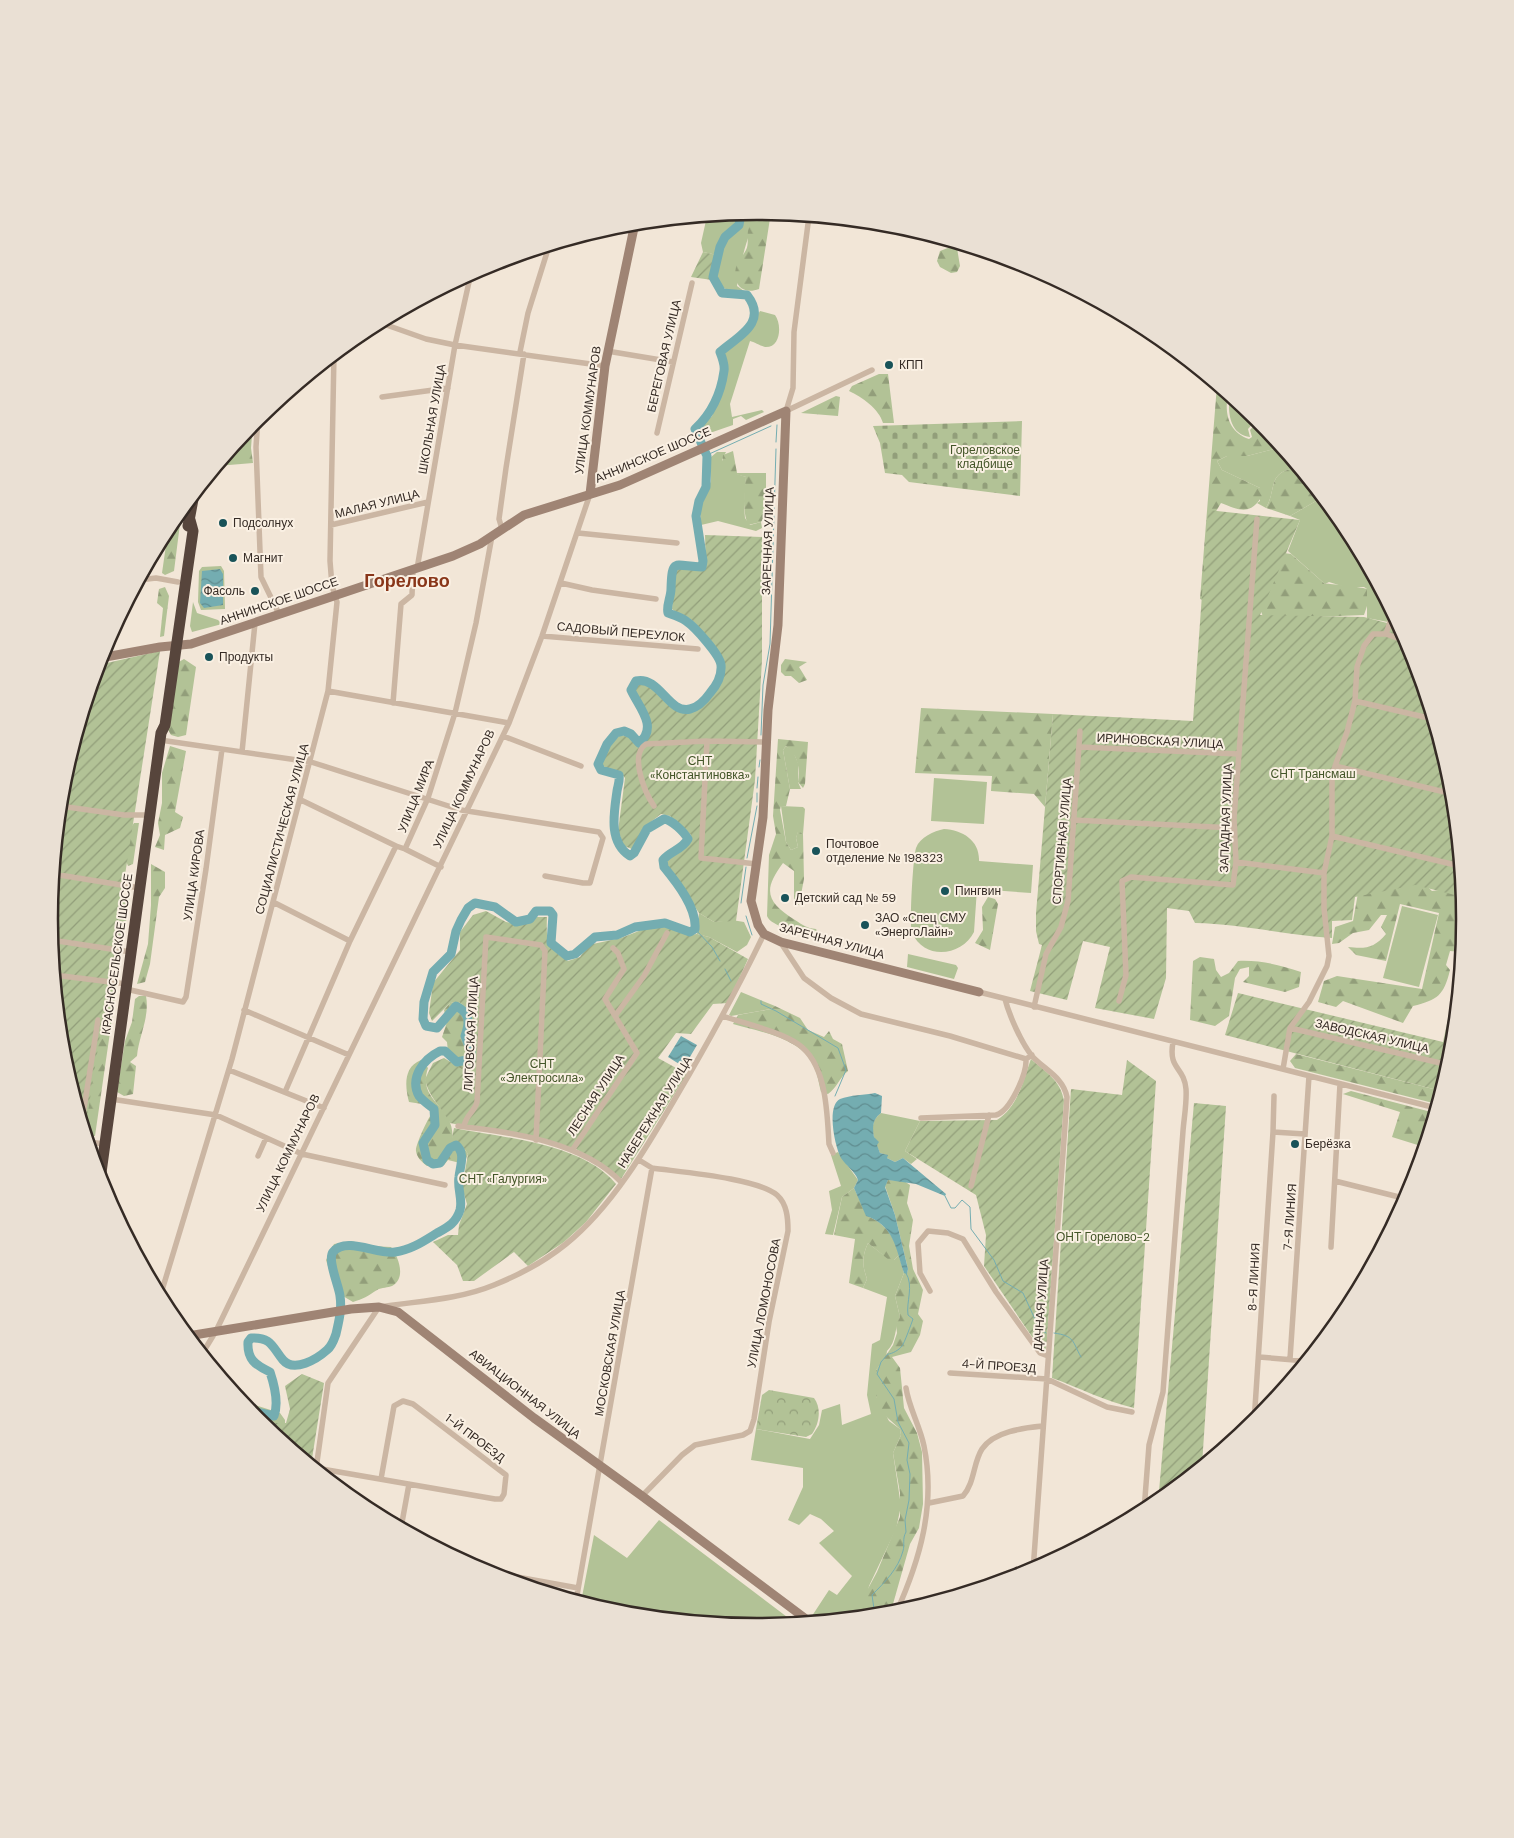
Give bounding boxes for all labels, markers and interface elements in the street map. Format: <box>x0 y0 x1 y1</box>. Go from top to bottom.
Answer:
street label: БЕРЕГОВАЯ УЛИЦА <box>643 298 685 414</box>
street label: УЛИЦА КОММУНАРОВ <box>571 345 605 475</box>
place label: КПП <box>899 357 923 373</box>
marker: КПП <box>883 359 895 371</box>
street label: ШКОЛЬНАЯ УЛИЦА <box>414 362 450 476</box>
street label: АННИНСКОЕ ШОССЕ <box>593 423 713 487</box>
park label: Гореловское кладбище <box>950 442 1020 472</box>
street label: МАЛАЯ УЛИЦА <box>333 486 421 522</box>
street label: ЗАРЕЧНАЯ УЛИЦА <box>758 487 778 595</box>
place label: Подсолнух <box>233 515 293 531</box>
marker: Подсолнух <box>217 517 229 529</box>
place label: Магнит <box>243 550 284 566</box>
marker: Магнит <box>227 552 239 564</box>
district label: Горелово <box>364 569 450 593</box>
street label: АННИНСКОЕ ШОССЕ <box>218 573 340 629</box>
place label: Фасоль <box>203 583 245 599</box>
marker: Фасоль <box>249 585 261 597</box>
street label: САДОВЫЙ ПЕРЕУЛОК <box>556 618 686 646</box>
place label: Продукты <box>219 649 273 665</box>
marker: Продукты <box>203 651 215 663</box>
street label: УЛИЦА КОММУНАРОВ <box>429 727 499 851</box>
street label: ИРИНОВСКАЯ УЛИЦА <box>1096 730 1224 752</box>
street label: СОЦИАЛИСТИЧЕСКАЯ УЛИЦА <box>251 742 313 916</box>
park label: СНТ «Константиновка» <box>650 753 750 783</box>
street label: УЛИЦА МИРА <box>394 757 438 835</box>
street label: ЗАПАДНАЯ УЛИЦА <box>1216 763 1236 873</box>
park label: СНТ Трансмаш <box>1270 766 1356 782</box>
street label: СПОРТИВНАЯ УЛИЦА <box>1048 777 1076 905</box>
street label: УЛИЦА КИРОВА <box>180 828 208 922</box>
place label: Почтовое отделение № 198323 <box>826 836 943 866</box>
marker: Почтовое отделение № 198323 <box>810 845 822 857</box>
street label: КРАСНОСЕЛЬСКОЕ ШОССЕ <box>98 872 136 1036</box>
place label: Пингвин <box>955 883 1001 899</box>
marker: Пингвин <box>939 885 951 897</box>
place label: Детский сад № 59 <box>795 890 896 906</box>
marker: Детский сад № 59 <box>779 892 791 904</box>
place label: ЗАО «Спец СМУ «ЭнергоЛайн» <box>875 910 966 940</box>
street label: ЗАРЕЧНАЯ УЛИЦА <box>778 919 886 963</box>
marker: ЗАО «Спец СМУ «ЭнергоЛайн» <box>859 919 871 931</box>
street label: ЛИГОВСКАЯ УЛИЦА <box>460 976 482 1092</box>
street label: ЗАВОДСКАЯ УЛИЦА <box>1314 1015 1430 1057</box>
street label: ЛЕСНАЯ УЛИЦА <box>564 1051 628 1139</box>
street label: НАБЕРЕЖНАЯ УЛИЦА <box>614 1053 696 1171</box>
park label: СНТ «Электросила» <box>500 1056 584 1086</box>
street label: УЛИЦА КОММУНАРОВ <box>252 1091 324 1215</box>
place label: Берёзка <box>1305 1136 1351 1152</box>
marker: Берёзка <box>1289 1138 1301 1150</box>
park label: СНТ «Галургия» <box>459 1171 547 1187</box>
street label: 7-Я ЛИНИЯ <box>1280 1183 1300 1251</box>
park label: ОНТ Горелово-2 <box>1056 1229 1150 1245</box>
street label: УЛИЦА ЛОМОНОСОВА <box>744 1237 784 1369</box>
street label: 8-Я ЛИНИЯ <box>1244 1243 1264 1311</box>
street label: ДАЧНАЯ УЛИЦА <box>1030 1258 1052 1352</box>
street label: МОСКОВСКАЯ УЛИЦА <box>591 1289 629 1417</box>
street label: АВИАЦИОННАЯ УЛИЦА <box>466 1345 584 1443</box>
street label: 4-Й ПРОЕЗД <box>961 1355 1037 1377</box>
street label: 1-Й ПРОЕЗД <box>442 1410 508 1466</box>

